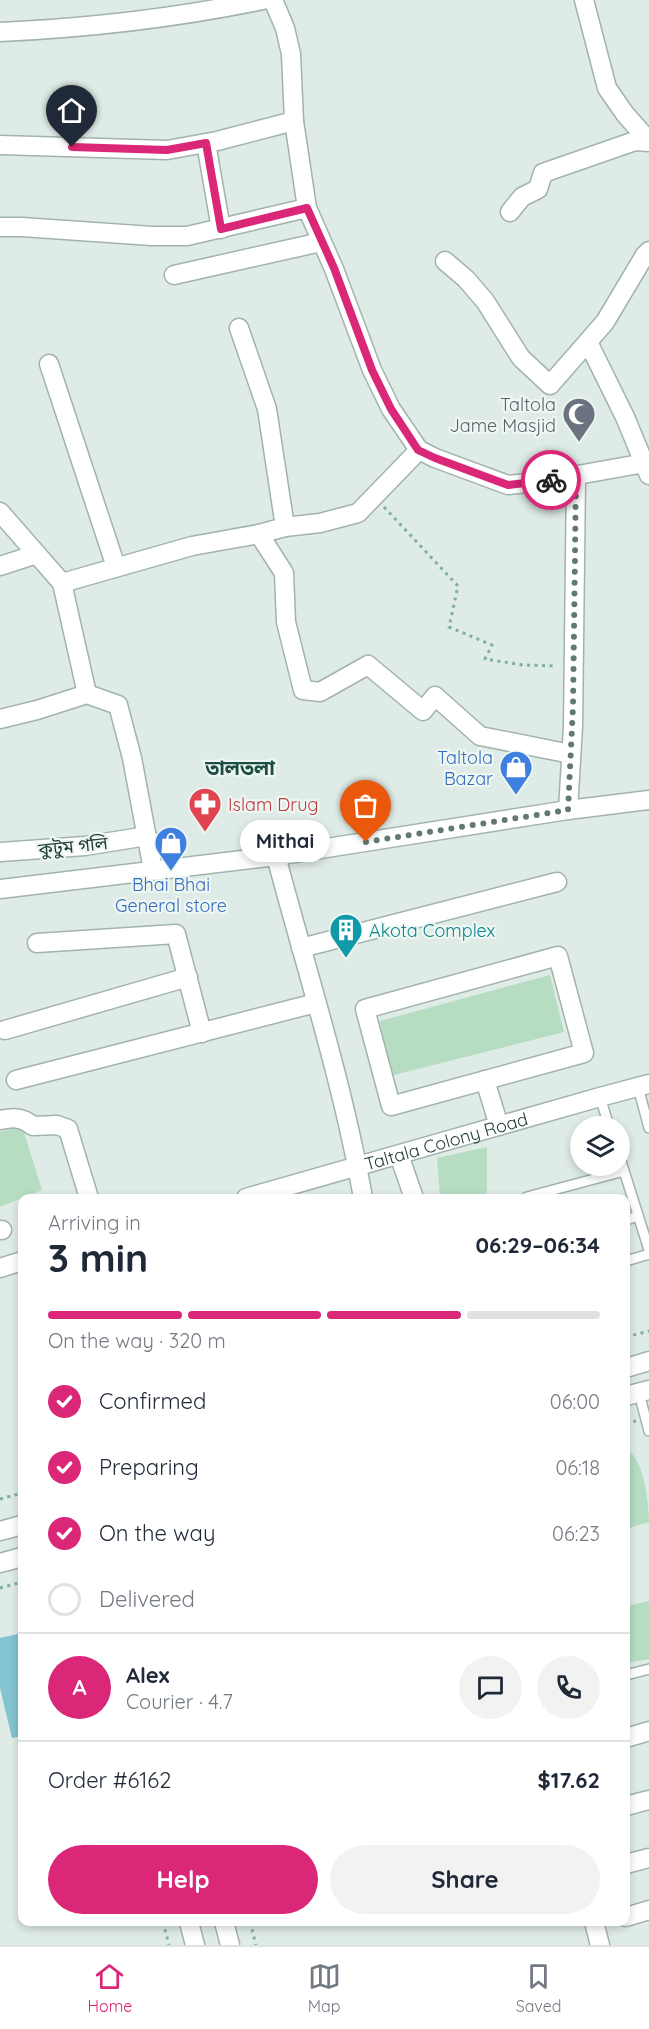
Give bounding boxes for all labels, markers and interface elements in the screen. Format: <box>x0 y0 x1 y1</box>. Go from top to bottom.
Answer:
pin <box>46 85 97 147</box>
icon: home <box>55 94 88 127</box>
place label: Taltola Jame Masjid <box>449 393 556 437</box>
mosque icon: Taltola Jame Masjid <box>561 396 597 443</box>
courier <box>521 450 581 510</box>
icon: bike <box>535 464 568 497</box>
place label: Taltola Bazar <box>437 746 493 790</box>
shop icon: Taltola Bazar <box>498 749 534 796</box>
district label: তালতলা <box>204 755 275 780</box>
pin <box>340 780 391 842</box>
pharmacy icon: Islam Drug <box>187 786 223 833</box>
icon: bag <box>349 789 382 822</box>
place label: Islam Drug <box>228 793 319 816</box>
callout: Mithai <box>240 821 330 863</box>
shop icon: Bhai Bhai General store <box>153 825 189 872</box>
text: Mithai <box>256 828 314 853</box>
street label: কুটুম গলি <box>36 831 110 861</box>
place label: Bhai Bhai General store <box>115 873 227 917</box>
building icon: Akota Complex <box>328 912 364 959</box>
place label: Akota Complex <box>369 919 496 942</box>
street label: Taltala Colony Road <box>362 1107 530 1175</box>
map controls <box>570 1116 630 1176</box>
button: layers <box>570 1116 630 1176</box>
text: Arriving in <box>48 1210 141 1235</box>
text: 06:29–06:34 <box>476 1231 600 1259</box>
text: 3 min <box>48 1233 148 1282</box>
text: On the way · 320 m <box>48 1328 226 1353</box>
icon: check <box>48 1385 81 1418</box>
text: Confirmed <box>99 1387 206 1415</box>
text: 06:00 <box>550 1389 600 1414</box>
icon: check <box>48 1451 81 1484</box>
text: Preparing <box>99 1453 199 1481</box>
text: 06:18 <box>555 1455 600 1480</box>
icon: check <box>48 1517 81 1550</box>
text: On the way <box>99 1519 215 1547</box>
text: 06:23 <box>552 1521 600 1546</box>
text: Delivered <box>99 1585 195 1613</box>
button: chat <box>459 1656 522 1719</box>
button: phone <box>537 1656 600 1719</box>
text: Alex <box>126 1661 169 1689</box>
text: A <box>72 1673 87 1701</box>
text: Courier · 4.7 <box>126 1689 233 1714</box>
text: Order #6162 <box>48 1766 171 1794</box>
text: $17.62 <box>538 1766 600 1794</box>
button: Help <box>48 1845 318 1914</box>
button: Share <box>330 1845 600 1914</box>
tab: Home <box>88 1960 132 2016</box>
tab: Map <box>308 1960 341 2016</box>
tab: Saved <box>516 1960 561 2016</box>

